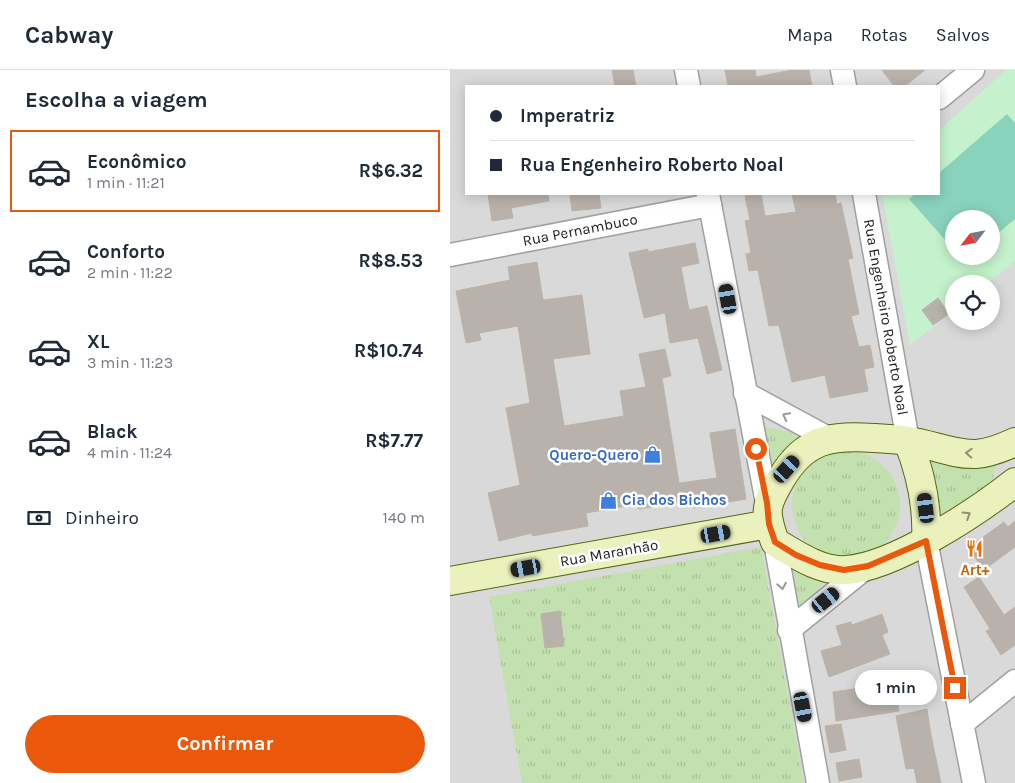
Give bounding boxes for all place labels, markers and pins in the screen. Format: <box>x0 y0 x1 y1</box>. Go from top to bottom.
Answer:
shop icon: Quero-Quero <box>643 445 663 465</box>
place label: Quero-Quero <box>549 446 639 464</box>
shop icon: Cia dos Bichos <box>598 490 618 510</box>
place label: Cia dos Bichos <box>622 491 727 509</box>
restaurant icon: Art+ <box>965 539 985 559</box>
place label: Art+ <box>960 561 990 579</box>

